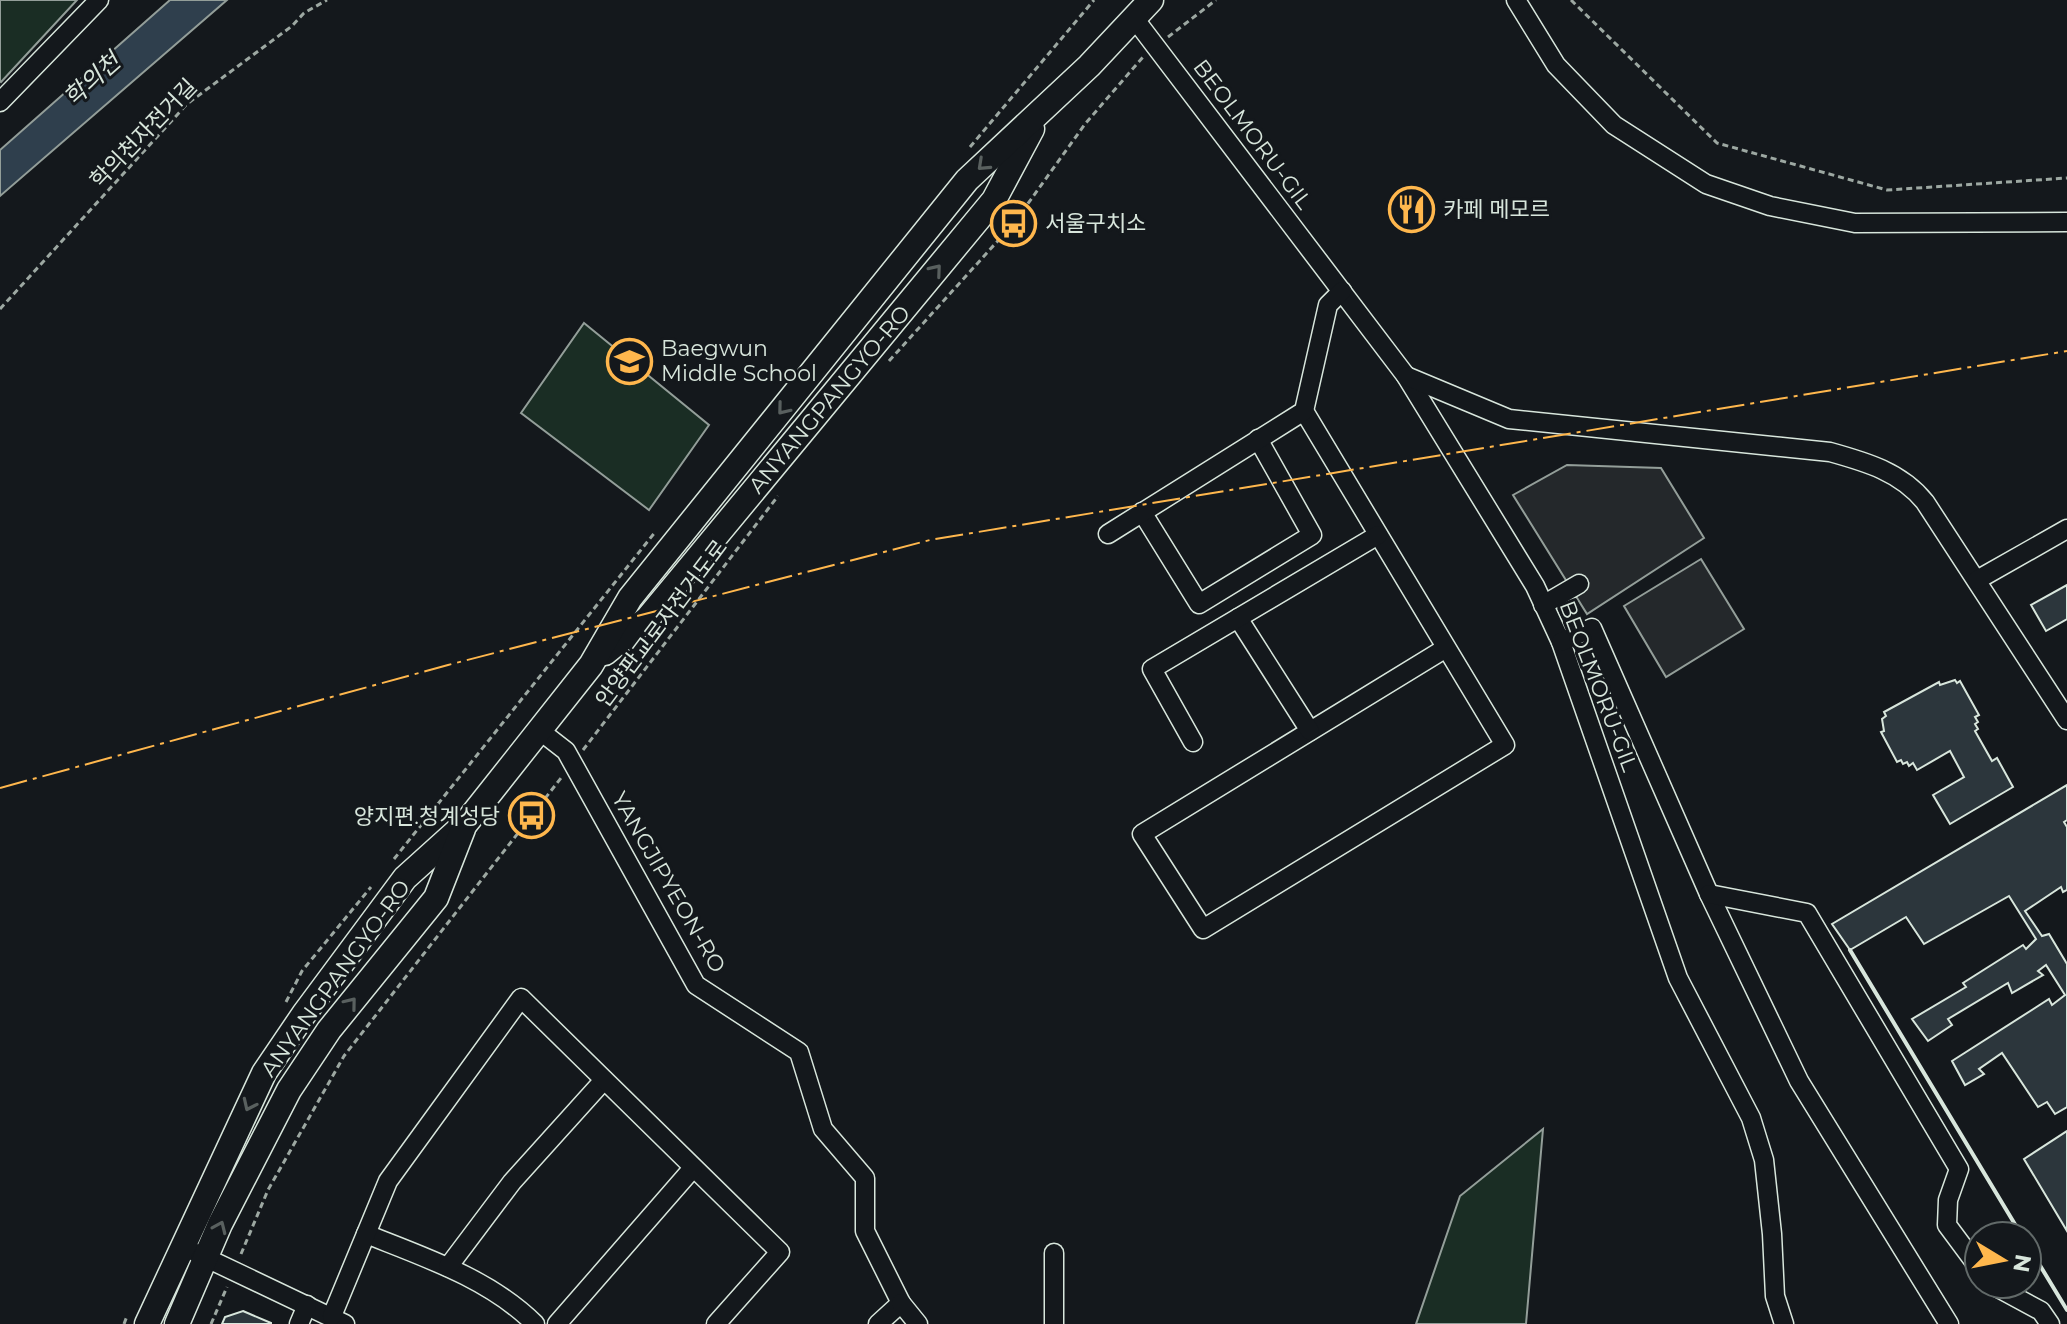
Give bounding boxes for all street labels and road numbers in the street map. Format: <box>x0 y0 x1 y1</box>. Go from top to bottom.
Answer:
street label: BEOLMORU-GIL <box>1187 54 1318 215</box>
street label: 학의천자전거길 <box>84 73 202 194</box>
street label: ANYANGPANGYO-RO <box>743 300 916 499</box>
street label: 안양판교로자전거도로 <box>590 534 733 712</box>
street label: BEOLMORU-GIL <box>1554 597 1644 775</box>
street label: YANGJIPYEON-RO <box>606 787 731 977</box>
street label: ANYANGPANGYO-RO <box>255 874 416 1082</box>

